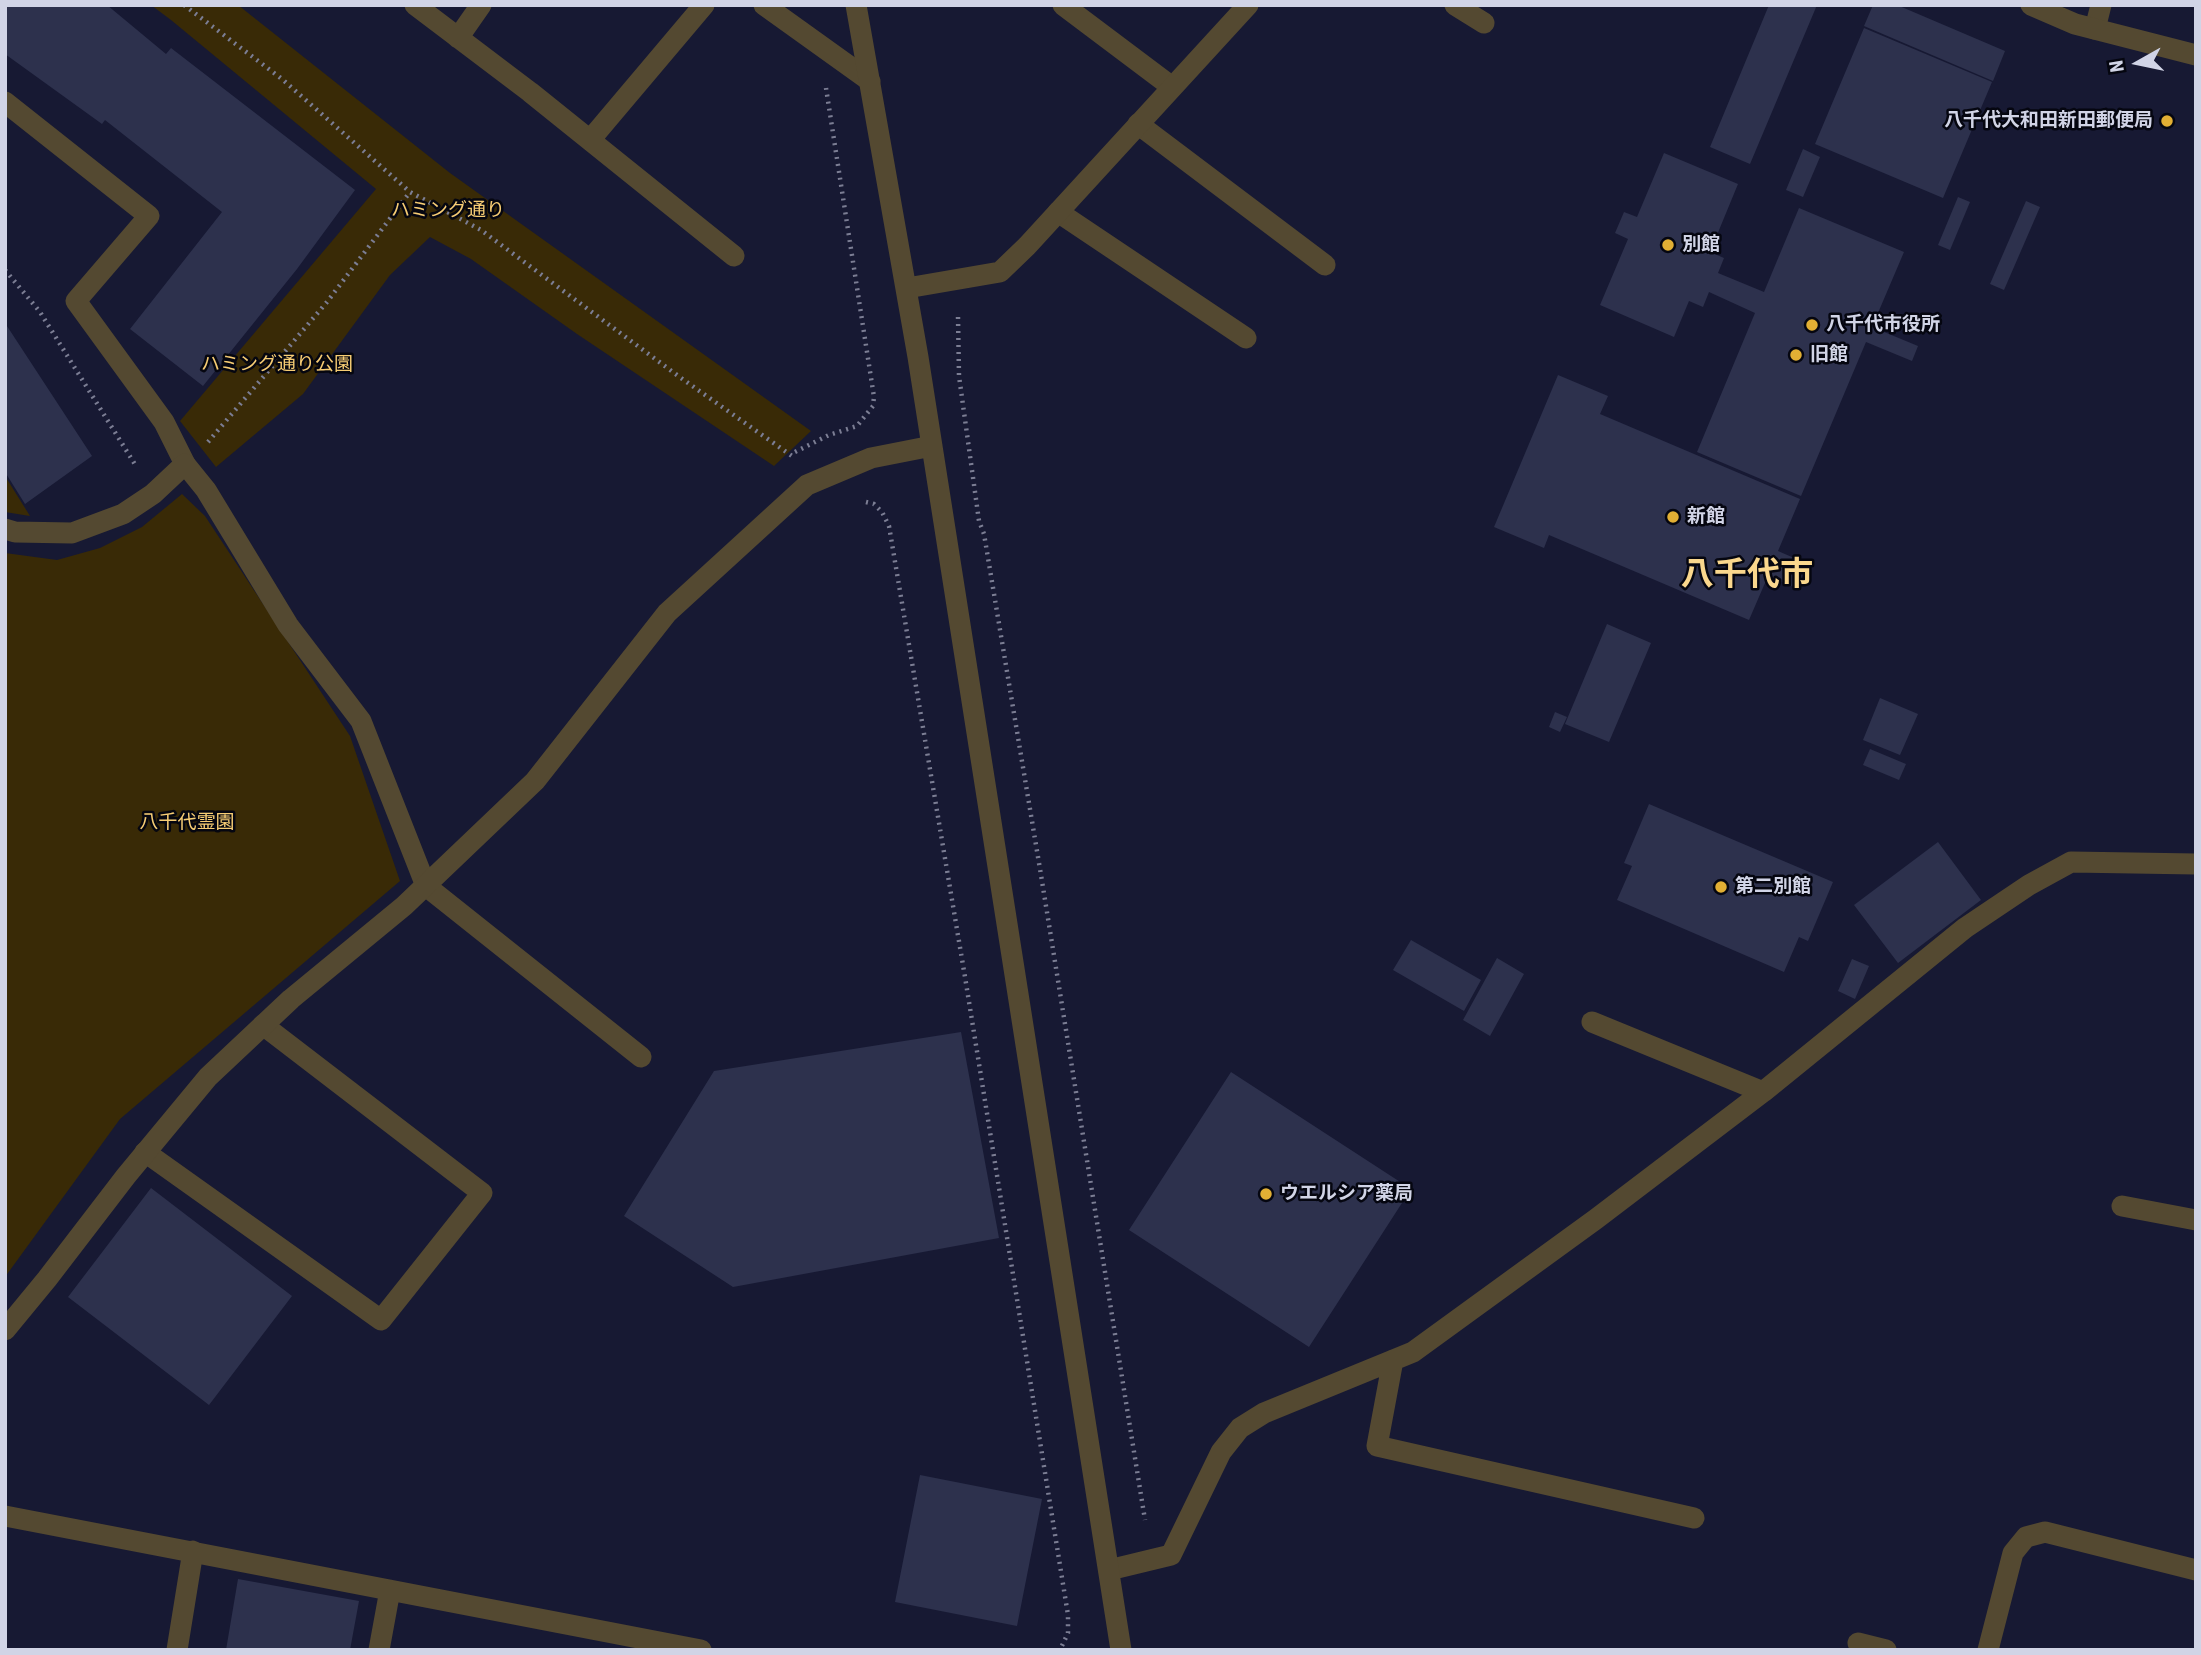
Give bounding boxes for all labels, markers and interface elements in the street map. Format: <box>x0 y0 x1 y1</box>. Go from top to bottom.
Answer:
north arrow <box>2103 28 2173 98</box>
text: N <box>2104 59 2129 74</box>
place label: 八千代大和田新田郵便局 <box>1944 110 2153 132</box>
marker: 八千代大和田新田郵便局 <box>2159 113 2175 129</box>
park label: ハミング通り <box>391 200 505 222</box>
place label: 別館 <box>1682 234 1720 256</box>
marker: 別館 <box>1660 237 1676 253</box>
place label: 八千代市役所 <box>1826 314 1940 336</box>
marker: 八千代市役所 <box>1804 317 1820 333</box>
place label: 旧館 <box>1810 344 1848 366</box>
marker: 旧館 <box>1788 347 1804 363</box>
park label: ハミング通り公園 <box>201 354 353 376</box>
place label: 新館 <box>1687 506 1725 528</box>
marker: 新館 <box>1665 509 1681 525</box>
district label: 八千代市 <box>1681 557 1813 597</box>
park label: 八千代霊園 <box>140 812 234 834</box>
place label: 第二別館 <box>1735 876 1811 898</box>
marker: 第二別館 <box>1713 879 1729 895</box>
place label: ウエルシア薬局 <box>1280 1183 1413 1205</box>
marker: ウエルシア薬局 <box>1258 1186 1274 1202</box>

